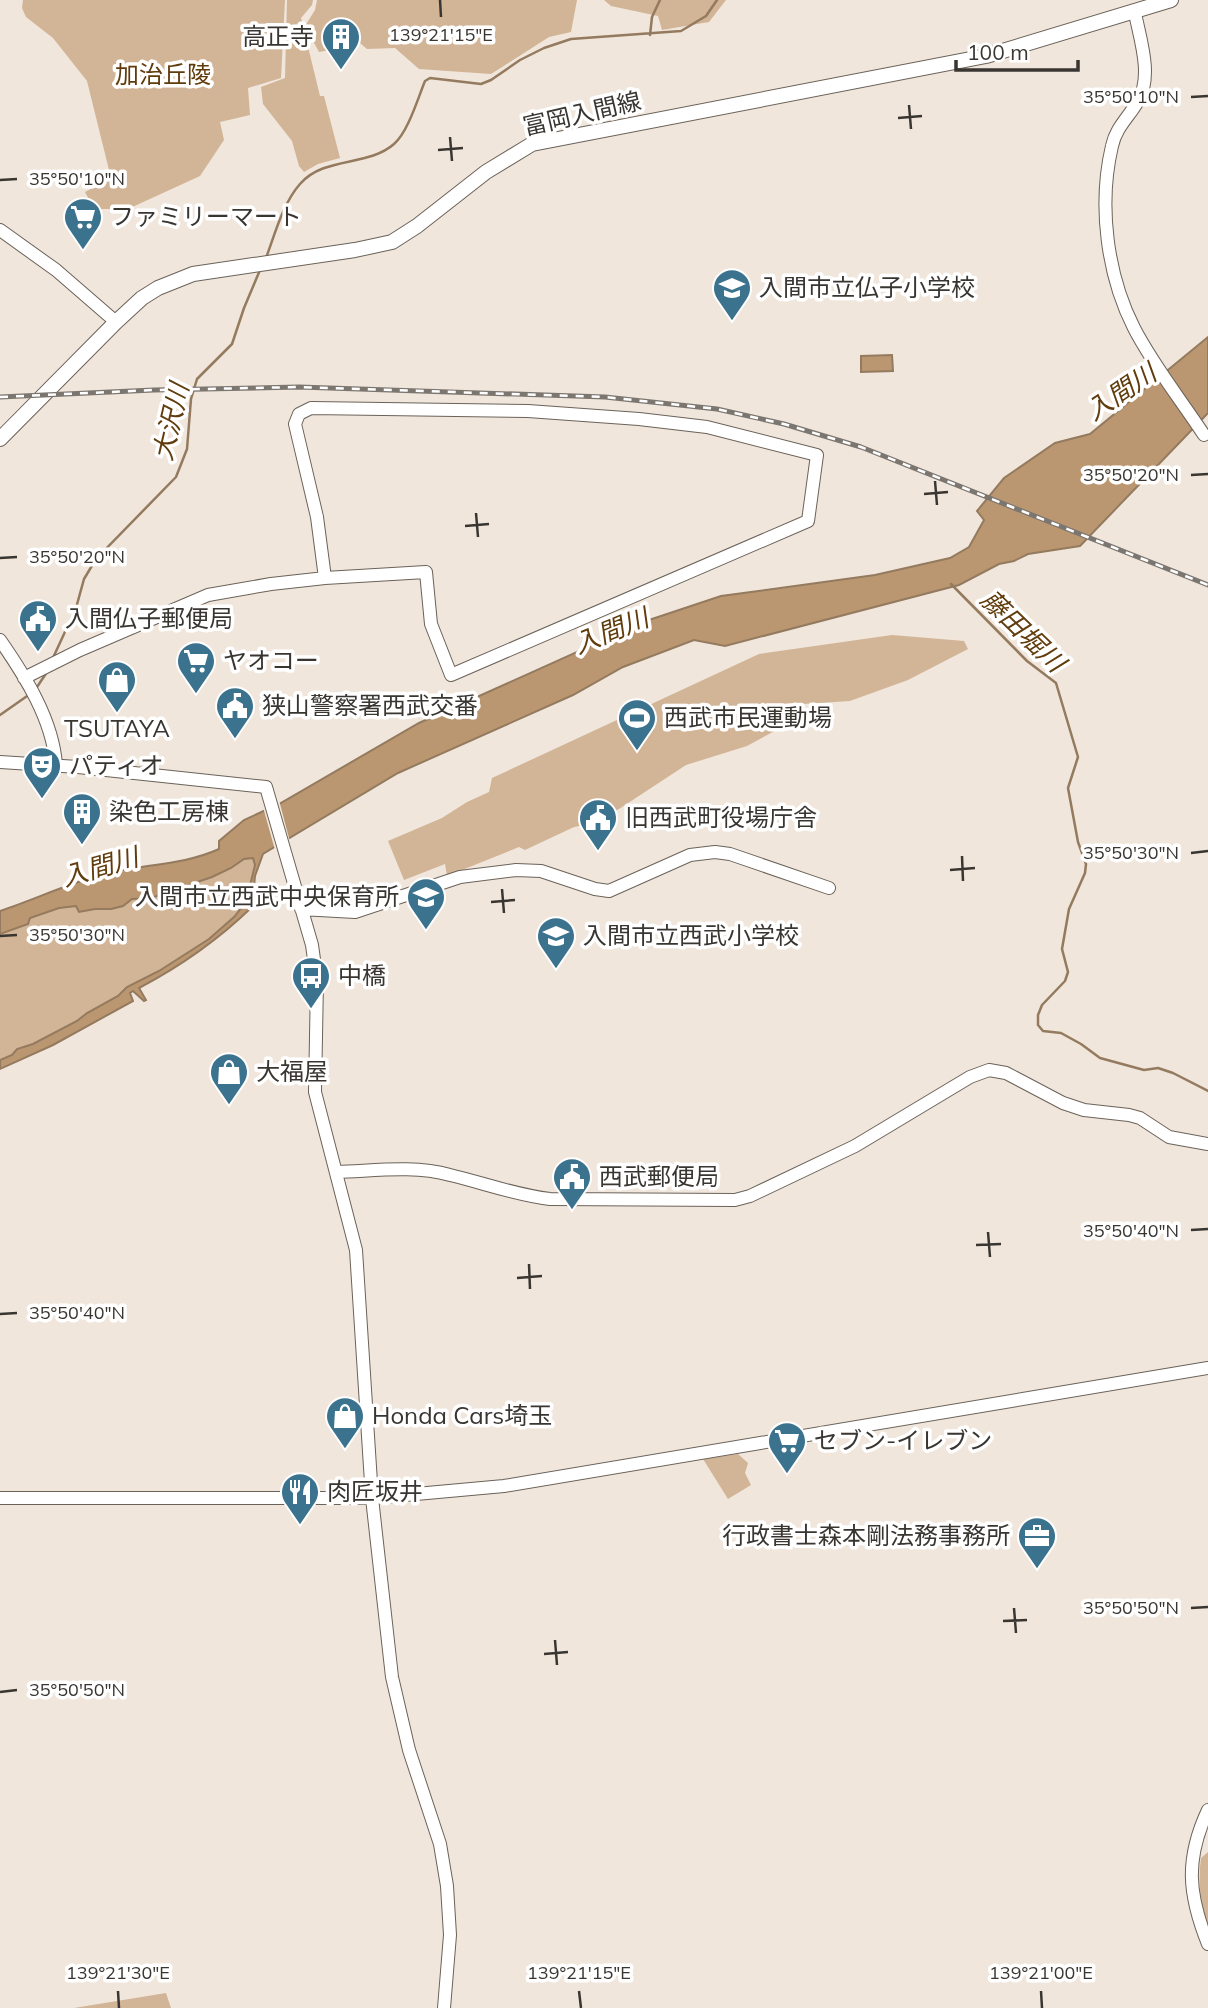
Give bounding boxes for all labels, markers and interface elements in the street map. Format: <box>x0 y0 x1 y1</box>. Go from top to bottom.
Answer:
building icon: 高正寺 <box>320 16 362 71</box>
place label: 高正寺 <box>242 21 314 51</box>
text: 139°21'15"E <box>389 23 493 46</box>
scale bar <box>956 28 1078 72</box>
text: 100 m <box>967 39 1029 65</box>
park label: 加治丘陵 <box>115 59 211 89</box>
street label: 富岡入間線 <box>520 85 644 141</box>
text: 35°50'10"N <box>1083 85 1179 108</box>
text: 35°50'10"N <box>29 167 125 190</box>
supermarket icon: ファミリーマート <box>62 196 104 251</box>
place label: ファミリーマート <box>110 201 302 231</box>
school or university icon: 入間市立仏子小学校 <box>711 267 753 322</box>
place label: 入間市立仏子小学校 <box>759 272 975 302</box>
water label: 入間川 <box>1079 354 1165 427</box>
water label: 大沢川 <box>146 377 196 464</box>
text: 35°50'20"N <box>1083 463 1179 486</box>
text: 35°50'20"N <box>29 545 125 568</box>
water label: 藤田堀川 <box>974 583 1074 681</box>
public building icon: 入間仏子郵便局 <box>17 598 59 653</box>
water label: 入間川 <box>568 600 656 660</box>
place label: 入間仏子郵便局 <box>65 603 233 633</box>
supermarket icon: ヤオコー <box>175 640 217 695</box>
place label: ヤオコー <box>223 645 319 675</box>
shop icon: TSUTAYA <box>96 659 138 714</box>
public building icon: 狭山警察署西武交番 <box>214 685 256 740</box>
place label: 狭山警察署西武交番 <box>262 690 478 720</box>
sports icon: 西武市民運動場 <box>616 697 658 752</box>
place label: 西武市民運動場 <box>664 702 832 732</box>
place label: TSUTAYA <box>64 713 170 743</box>
theatre icon: パティオ <box>21 745 63 800</box>
place label: パティオ <box>69 750 164 780</box>
building icon: 染色工房棟 <box>61 791 103 846</box>
place label: 染色工房棟 <box>109 796 229 826</box>
public building icon: 旧西武町役場庁舎 <box>577 797 619 852</box>
place label: 旧西武町役場庁舎 <box>625 802 817 832</box>
water label: 入間川 <box>58 839 145 893</box>
text: 35°50'30"N <box>1083 841 1179 864</box>
school or university icon: 入間市立西武中央保育所 <box>405 876 447 931</box>
place label: 入間市立西武中央保育所 <box>135 881 399 911</box>
school or university icon: 入間市立西武小学校 <box>535 915 577 970</box>
place label: 入間市立西武小学校 <box>583 920 799 950</box>
text: 35°50'30"N <box>29 923 125 946</box>
bus stop icon: 中橋 <box>290 955 332 1010</box>
place label: 中橋 <box>338 960 386 990</box>
shop icon: 大福屋 <box>208 1051 250 1106</box>
place label: 大福屋 <box>256 1056 328 1086</box>
public building icon: 西武郵便局 <box>551 1156 593 1211</box>
place label: 西武郵便局 <box>599 1161 719 1191</box>
text: 35°50'40"N <box>1083 1219 1179 1242</box>
text: 35°50'40"N <box>29 1301 125 1324</box>
shop icon: Honda Cars埼玉 <box>324 1395 366 1450</box>
place label: Honda Cars埼玉 <box>372 1400 552 1430</box>
supermarket icon: セブン-イレブン <box>766 1420 808 1475</box>
place label: セブン-イレブン <box>814 1425 992 1455</box>
restaurant icon: 肉匠坂井 <box>279 1471 321 1526</box>
place label: 肉匠坂井 <box>327 1476 423 1506</box>
office icon: 行政書士森本剛法務事務所 <box>1016 1515 1058 1570</box>
place label: 行政書士森本剛法務事務所 <box>722 1520 1010 1550</box>
text: 35°50'50"N <box>1083 1596 1179 1619</box>
text: 35°50'50"N <box>29 1678 125 1701</box>
text: 139°21'30"E <box>66 1961 170 1984</box>
text: 139°21'15"E <box>527 1961 631 1984</box>
text: 139°21'00"E <box>989 1961 1093 1984</box>

